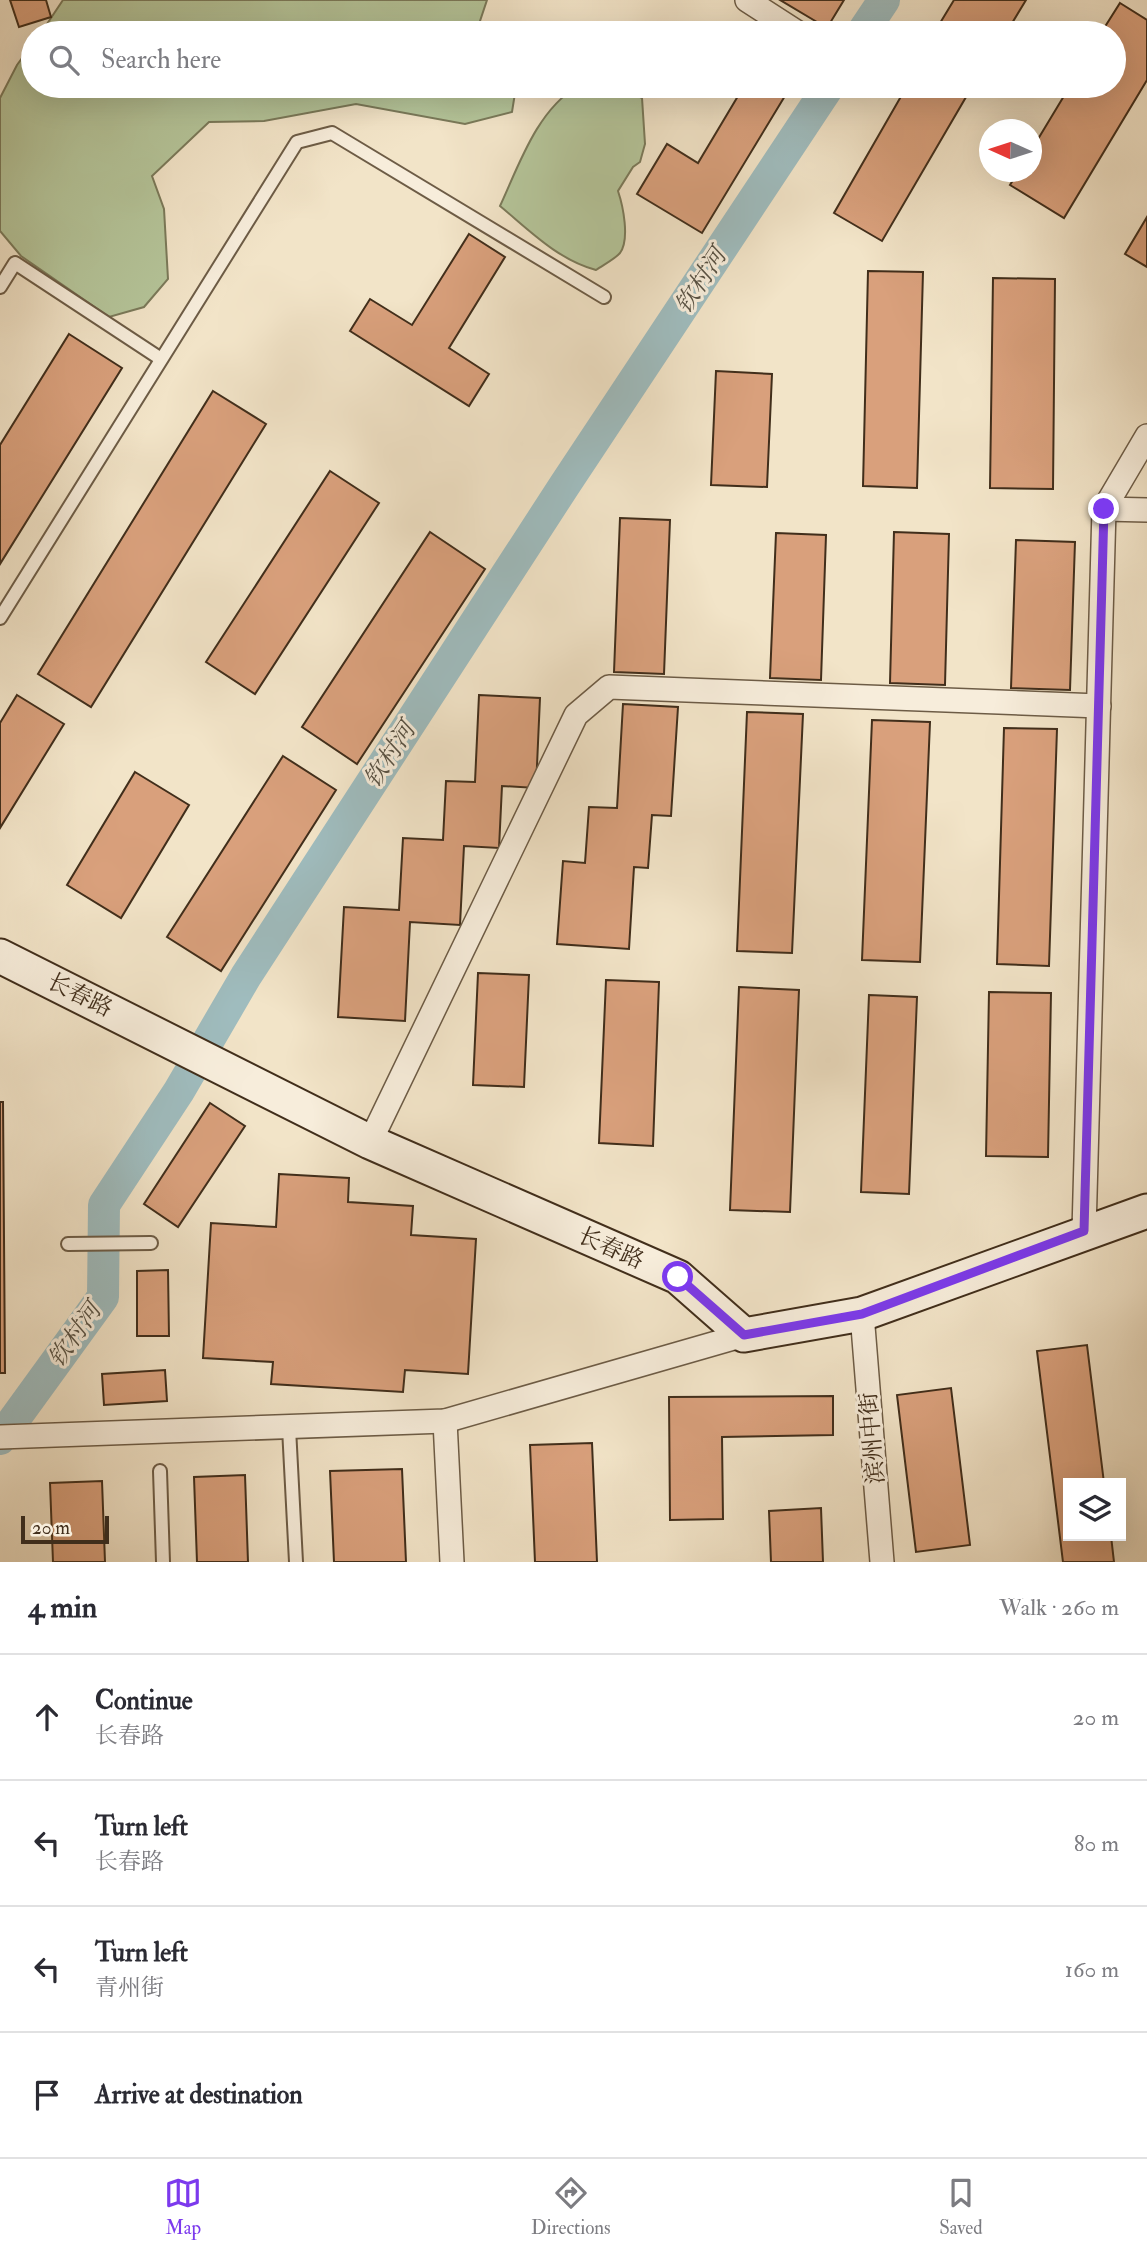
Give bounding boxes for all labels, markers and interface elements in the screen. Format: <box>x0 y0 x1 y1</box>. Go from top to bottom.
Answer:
search box <box>21 21 1126 98</box>
icon: search <box>45 41 83 79</box>
text: Search here <box>101 44 221 76</box>
north arrow <box>979 119 1042 182</box>
water label: 钦村河 <box>668 239 736 320</box>
route end <box>1088 493 1119 524</box>
water label: 钦村河 <box>357 713 425 794</box>
street label: 长春路 <box>43 967 117 1023</box>
street label: 长春路 <box>574 1221 648 1275</box>
route start <box>662 1261 693 1292</box>
water label: 钦村河 <box>42 1293 111 1373</box>
street label: 滨州中街 <box>854 1391 890 1485</box>
map controls <box>1063 1478 1126 1541</box>
button: layers <box>1063 1478 1126 1541</box>
scale bar <box>21 1513 108 1545</box>
text: 20 m <box>32 1516 70 1540</box>
text: 4 min <box>28 1589 97 1626</box>
text: Walk · 260 m <box>999 1593 1119 1622</box>
text: Continue <box>95 1685 193 1717</box>
icon: ahead <box>28 1698 66 1736</box>
text: 20 m <box>1073 1703 1119 1732</box>
text: 长春路 <box>95 1721 164 1750</box>
text: Turn left <box>95 1811 188 1843</box>
icon: left <box>28 1824 66 1862</box>
text: 80 m <box>1074 1829 1119 1858</box>
text: 长春路 <box>95 1847 164 1876</box>
text: Turn left <box>95 1937 188 1969</box>
icon: left <box>28 1950 66 1988</box>
text: 160 m <box>1065 1955 1119 1984</box>
text: 青州街 <box>95 1973 164 2002</box>
icon: arrive <box>28 2076 66 2114</box>
text: Arrive at destination <box>95 2079 303 2111</box>
tab: Map <box>164 2174 202 2240</box>
tab: Directions <box>531 2174 611 2240</box>
tab: Saved <box>939 2174 983 2240</box>

